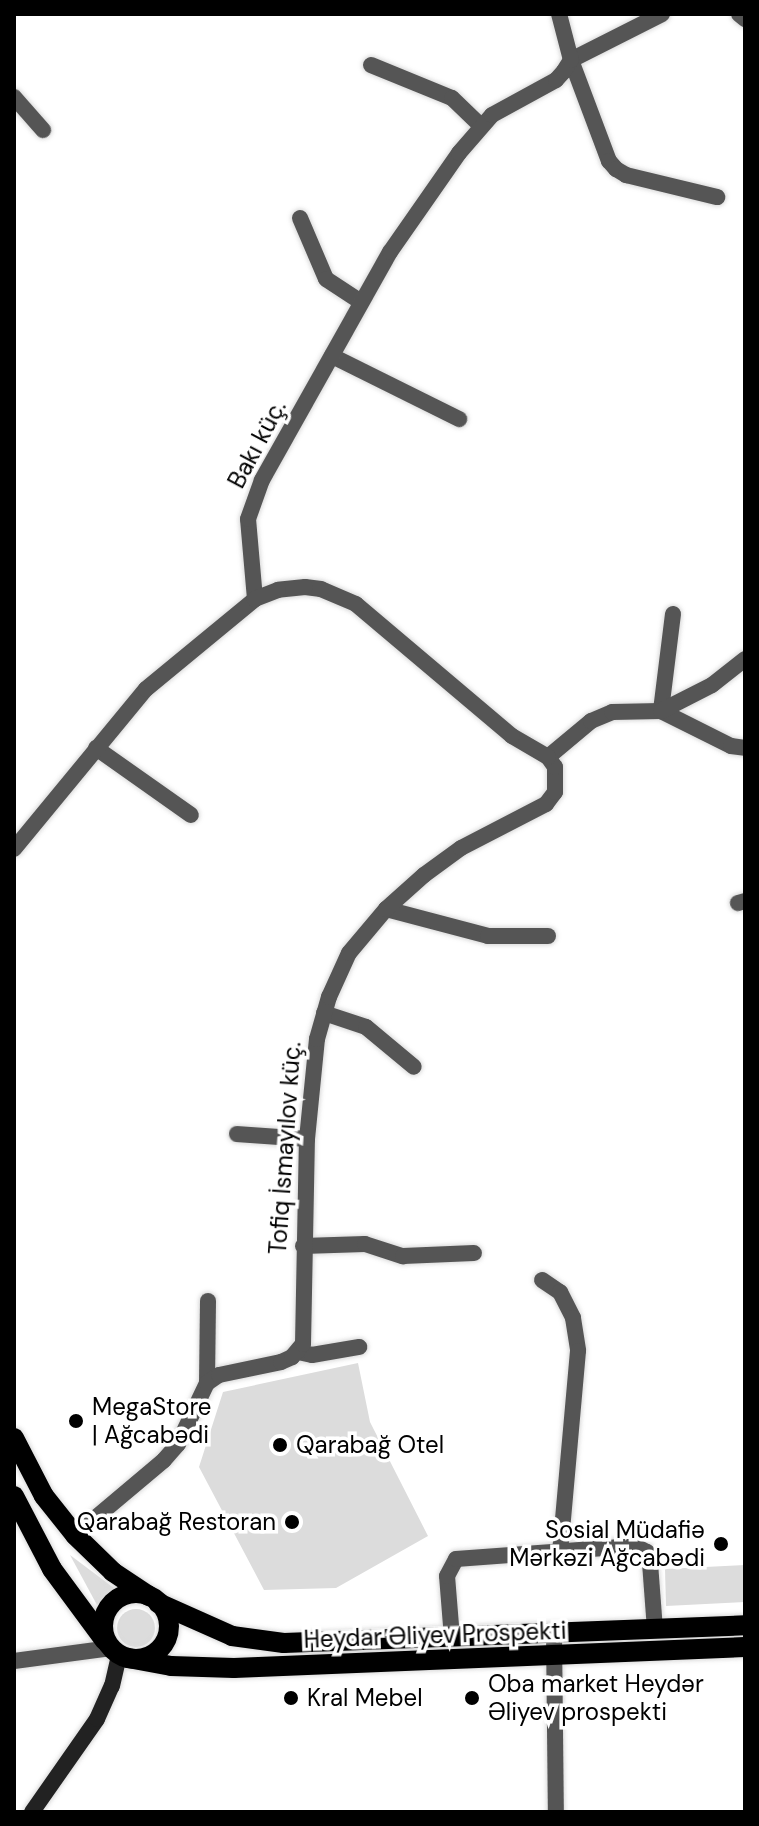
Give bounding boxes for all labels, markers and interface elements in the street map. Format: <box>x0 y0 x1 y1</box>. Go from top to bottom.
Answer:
street label: Bakı küç. <box>222 395 292 493</box>
street label: Tofiq İsmayılov küç. <box>263 1041 307 1255</box>
place label: MegaStore | Ağcabədi <box>92 1393 211 1449</box>
marker: MegaStore | Ağcabədi <box>67 1412 85 1430</box>
place label: Qarabağ Otel <box>296 1431 444 1459</box>
marker: Qarabağ Otel <box>271 1436 289 1454</box>
place label: Qarabağ Restoran <box>77 1508 276 1536</box>
marker: Qarabağ Restoran <box>283 1513 301 1531</box>
place label: Sosial Müdafiə Mərkəzi Ağcabədi <box>509 1516 705 1572</box>
marker: Sosial Müdafiə Mərkəzi Ağcabədi <box>712 1535 730 1553</box>
street label: Heydar Əliyev Prospekti <box>303 1616 567 1654</box>
place label: Oba market Heydər Əliyev prospekti <box>488 1670 704 1726</box>
place label: Kral Mebel <box>307 1684 423 1712</box>
marker: Kral Mebel <box>282 1689 300 1707</box>
marker: Oba market Heydər Əliyev prospekti <box>463 1689 481 1707</box>

